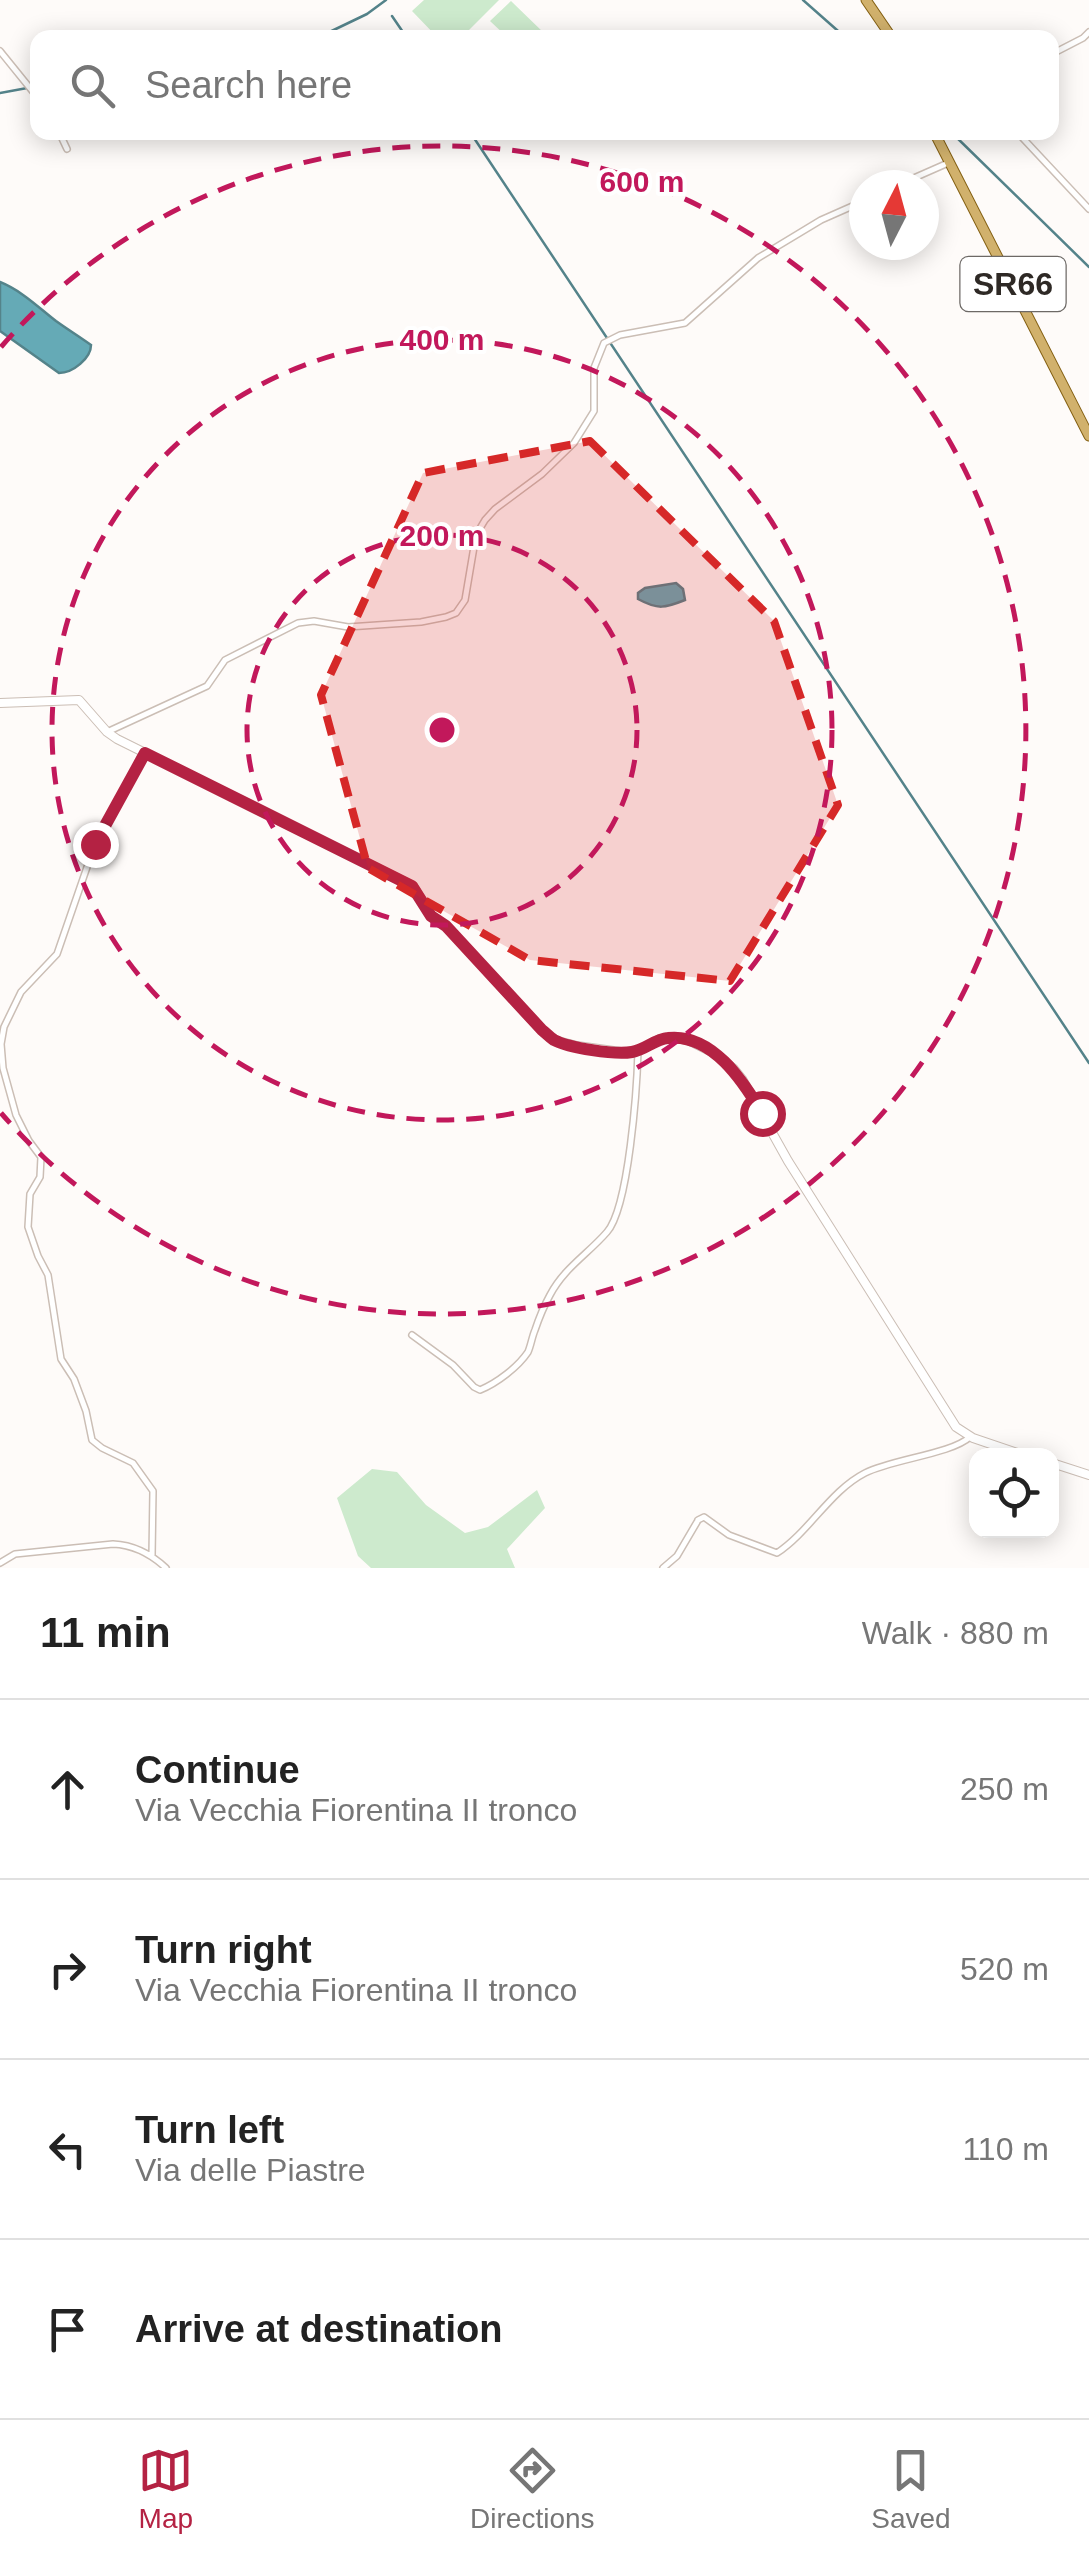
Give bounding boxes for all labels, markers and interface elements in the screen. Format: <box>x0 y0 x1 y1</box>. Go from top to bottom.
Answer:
search box <box>30 30 1059 140</box>
icon: search <box>65 58 120 113</box>
text: Search here <box>145 64 352 106</box>
text: 600 m <box>599 165 685 198</box>
north arrow <box>849 170 939 260</box>
road number: SR66 <box>960 257 1066 311</box>
text: 400 m <box>399 323 485 356</box>
text: 200 m <box>399 519 485 552</box>
centre of rings <box>424 712 460 748</box>
route end <box>73 822 119 868</box>
route start <box>740 1091 786 1137</box>
map controls <box>969 1448 1059 1538</box>
button: locate <box>969 1448 1059 1538</box>
text: 11 min <box>40 1609 171 1656</box>
text: Walk · 880 m <box>862 1615 1049 1651</box>
text: Continue <box>135 1749 300 1791</box>
icon: ahead <box>40 1762 95 1817</box>
text: 250 m <box>960 1771 1049 1807</box>
text: Via Vecchia Fiorentina II tronco <box>135 1792 577 1828</box>
text: Turn right <box>135 1929 312 1971</box>
icon: right <box>40 1942 95 1997</box>
text: 520 m <box>960 1951 1049 1987</box>
text: Via Vecchia Fiorentina II tronco <box>135 1972 577 2008</box>
text: Turn left <box>135 2109 284 2151</box>
icon: left <box>40 2122 95 2177</box>
text: 110 m <box>962 2131 1049 2167</box>
text: Via delle Piastre <box>135 2152 366 2188</box>
icon: arrive <box>40 2302 95 2357</box>
text: Arrive at destination <box>135 2308 502 2350</box>
tab: Map <box>138 2443 193 2535</box>
tab: Directions <box>470 2443 595 2535</box>
tab: Saved <box>871 2443 951 2535</box>

